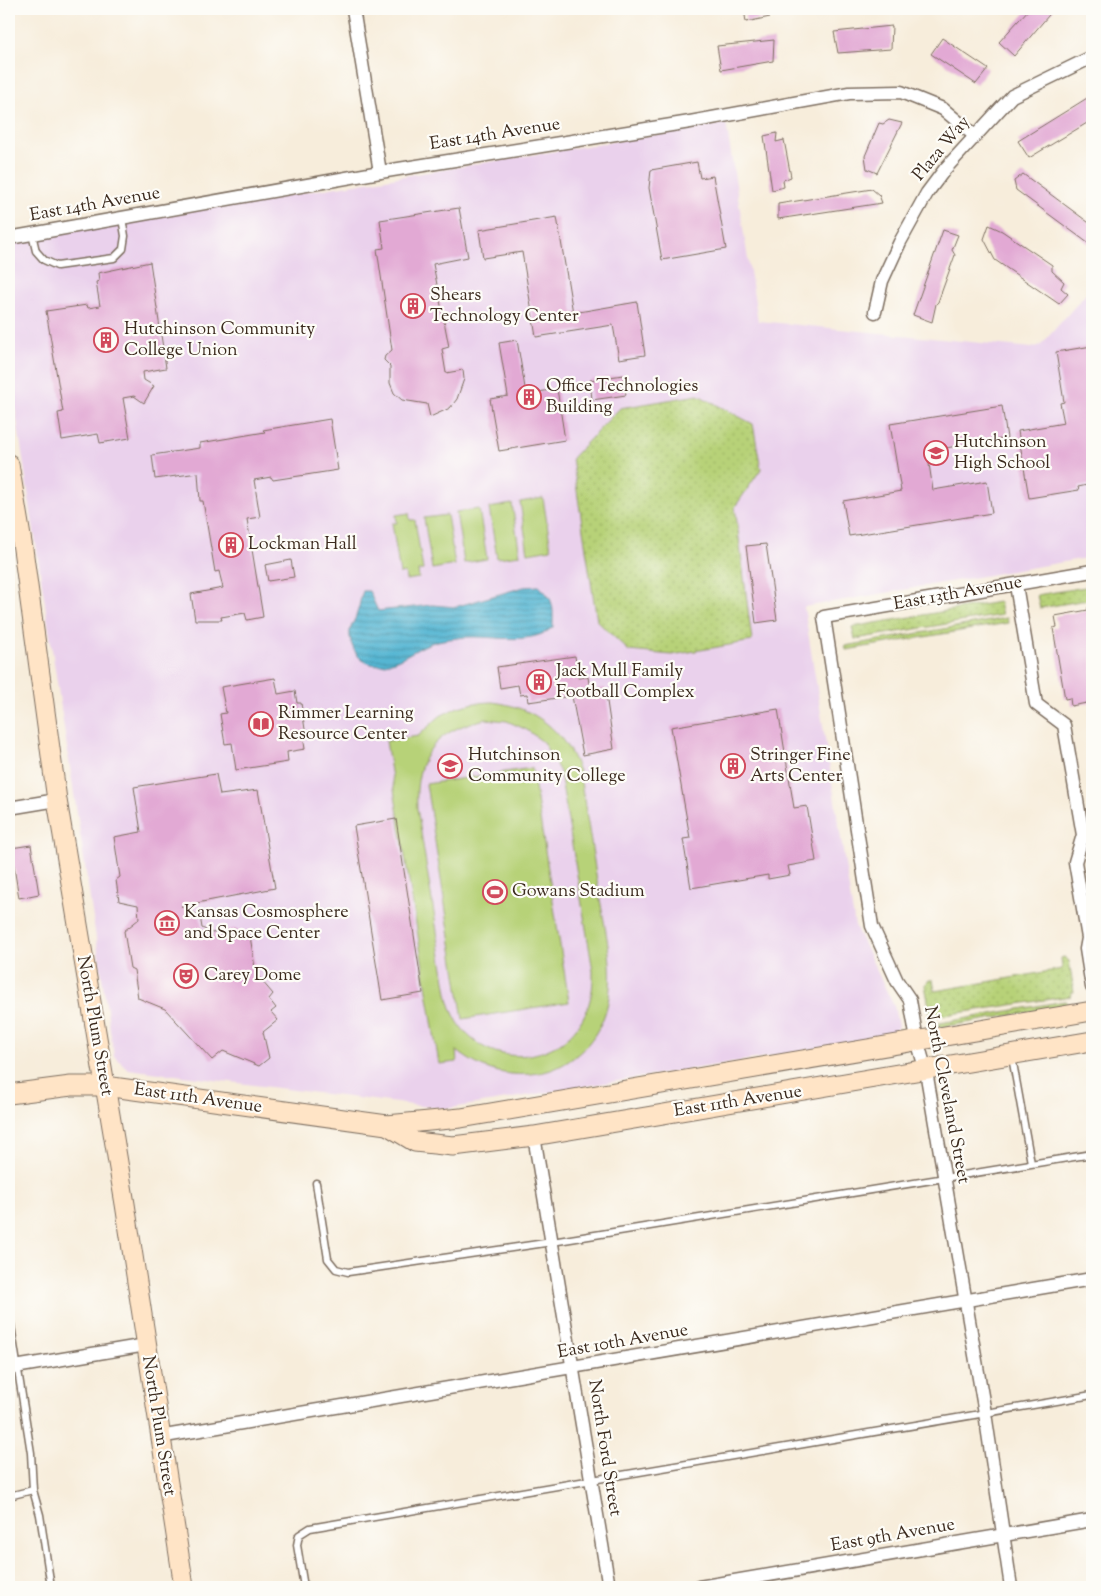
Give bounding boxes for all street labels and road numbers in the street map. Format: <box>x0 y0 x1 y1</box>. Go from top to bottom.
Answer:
street label: Plaza Way <box>907 111 977 187</box>
street label: East 14th Avenue <box>428 112 562 158</box>
street label: East 14th Avenue <box>28 181 162 229</box>
street label: East 13th Avenue <box>892 570 1024 618</box>
street label: North Plum Street <box>69 954 119 1098</box>
street label: North Cleveland Street <box>916 1004 976 1186</box>
street label: East 11th Avenue <box>132 1077 264 1121</box>
street label: East 11th Avenue <box>672 1079 804 1125</box>
street label: East 10th Avenue <box>556 1318 690 1366</box>
street label: North Plum Street <box>134 1354 182 1498</box>
street label: North Ford Street <box>580 1378 628 1518</box>
street label: East 9th Avenue <box>829 1512 957 1560</box>

